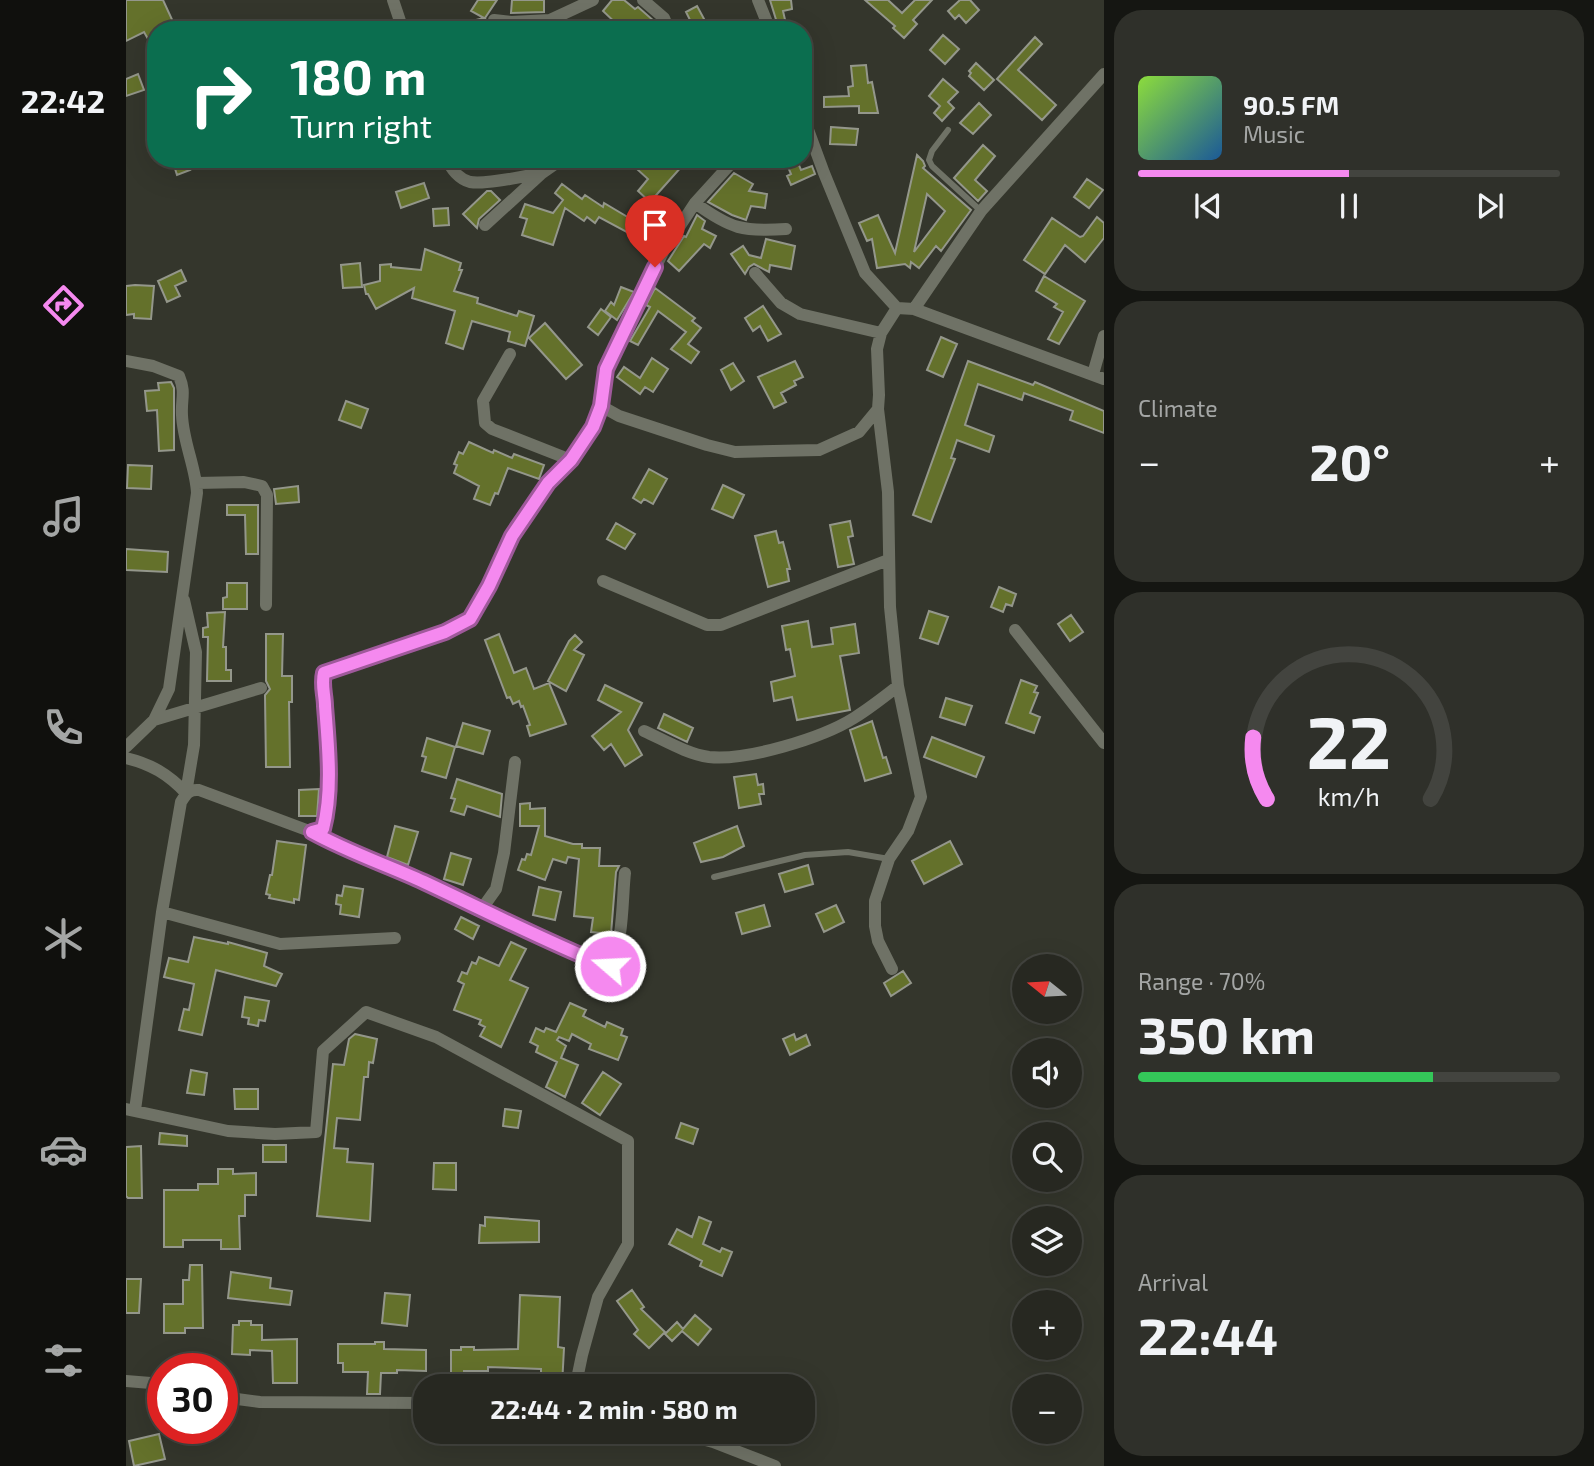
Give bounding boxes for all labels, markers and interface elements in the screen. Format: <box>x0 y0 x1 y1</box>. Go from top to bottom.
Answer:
text: 180 m <box>290 46 426 105</box>
icon: right <box>175 49 266 140</box>
text: 22:42 <box>21 81 105 119</box>
text: 90.5 FM <box>1243 89 1339 120</box>
text: Turn right <box>290 106 432 144</box>
text: Music <box>1243 120 1305 148</box>
icon: previous <box>1189 187 1227 225</box>
icon: pause <box>1330 187 1368 225</box>
icon: next <box>1471 187 1509 225</box>
pin <box>625 195 685 267</box>
icon: arrive <box>636 206 674 244</box>
icon: directions <box>39 281 88 330</box>
text: Climate <box>1138 394 1218 422</box>
text: 20° <box>1309 429 1390 491</box>
text: − <box>1138 438 1160 484</box>
text: + <box>1539 438 1560 484</box>
icon: music <box>39 492 88 541</box>
text: 22 <box>1307 696 1391 784</box>
icon: phone <box>39 703 88 752</box>
text: km/h <box>1318 781 1380 811</box>
icon: climate <box>39 914 88 963</box>
position arrow <box>573 929 647 1003</box>
north arrow <box>1012 954 1082 1024</box>
map controls <box>1012 954 1082 1444</box>
text: Range · 70% <box>1138 967 1265 995</box>
text: 350 km <box>1138 1002 1315 1064</box>
button: sound <box>1012 1038 1082 1108</box>
button: search <box>1012 1122 1082 1192</box>
icon: car <box>39 1125 88 1174</box>
button: layers <box>1012 1206 1082 1276</box>
text: Arrival <box>1138 1268 1208 1296</box>
button: + <box>1012 1290 1082 1360</box>
text: 22:44 <box>1138 1303 1278 1365</box>
icon: filters <box>39 1336 88 1385</box>
speed limit sign: 30 <box>147 1353 238 1444</box>
button: − <box>1012 1374 1082 1444</box>
text: 22:44 · 2 min · 580 m <box>490 1393 738 1424</box>

